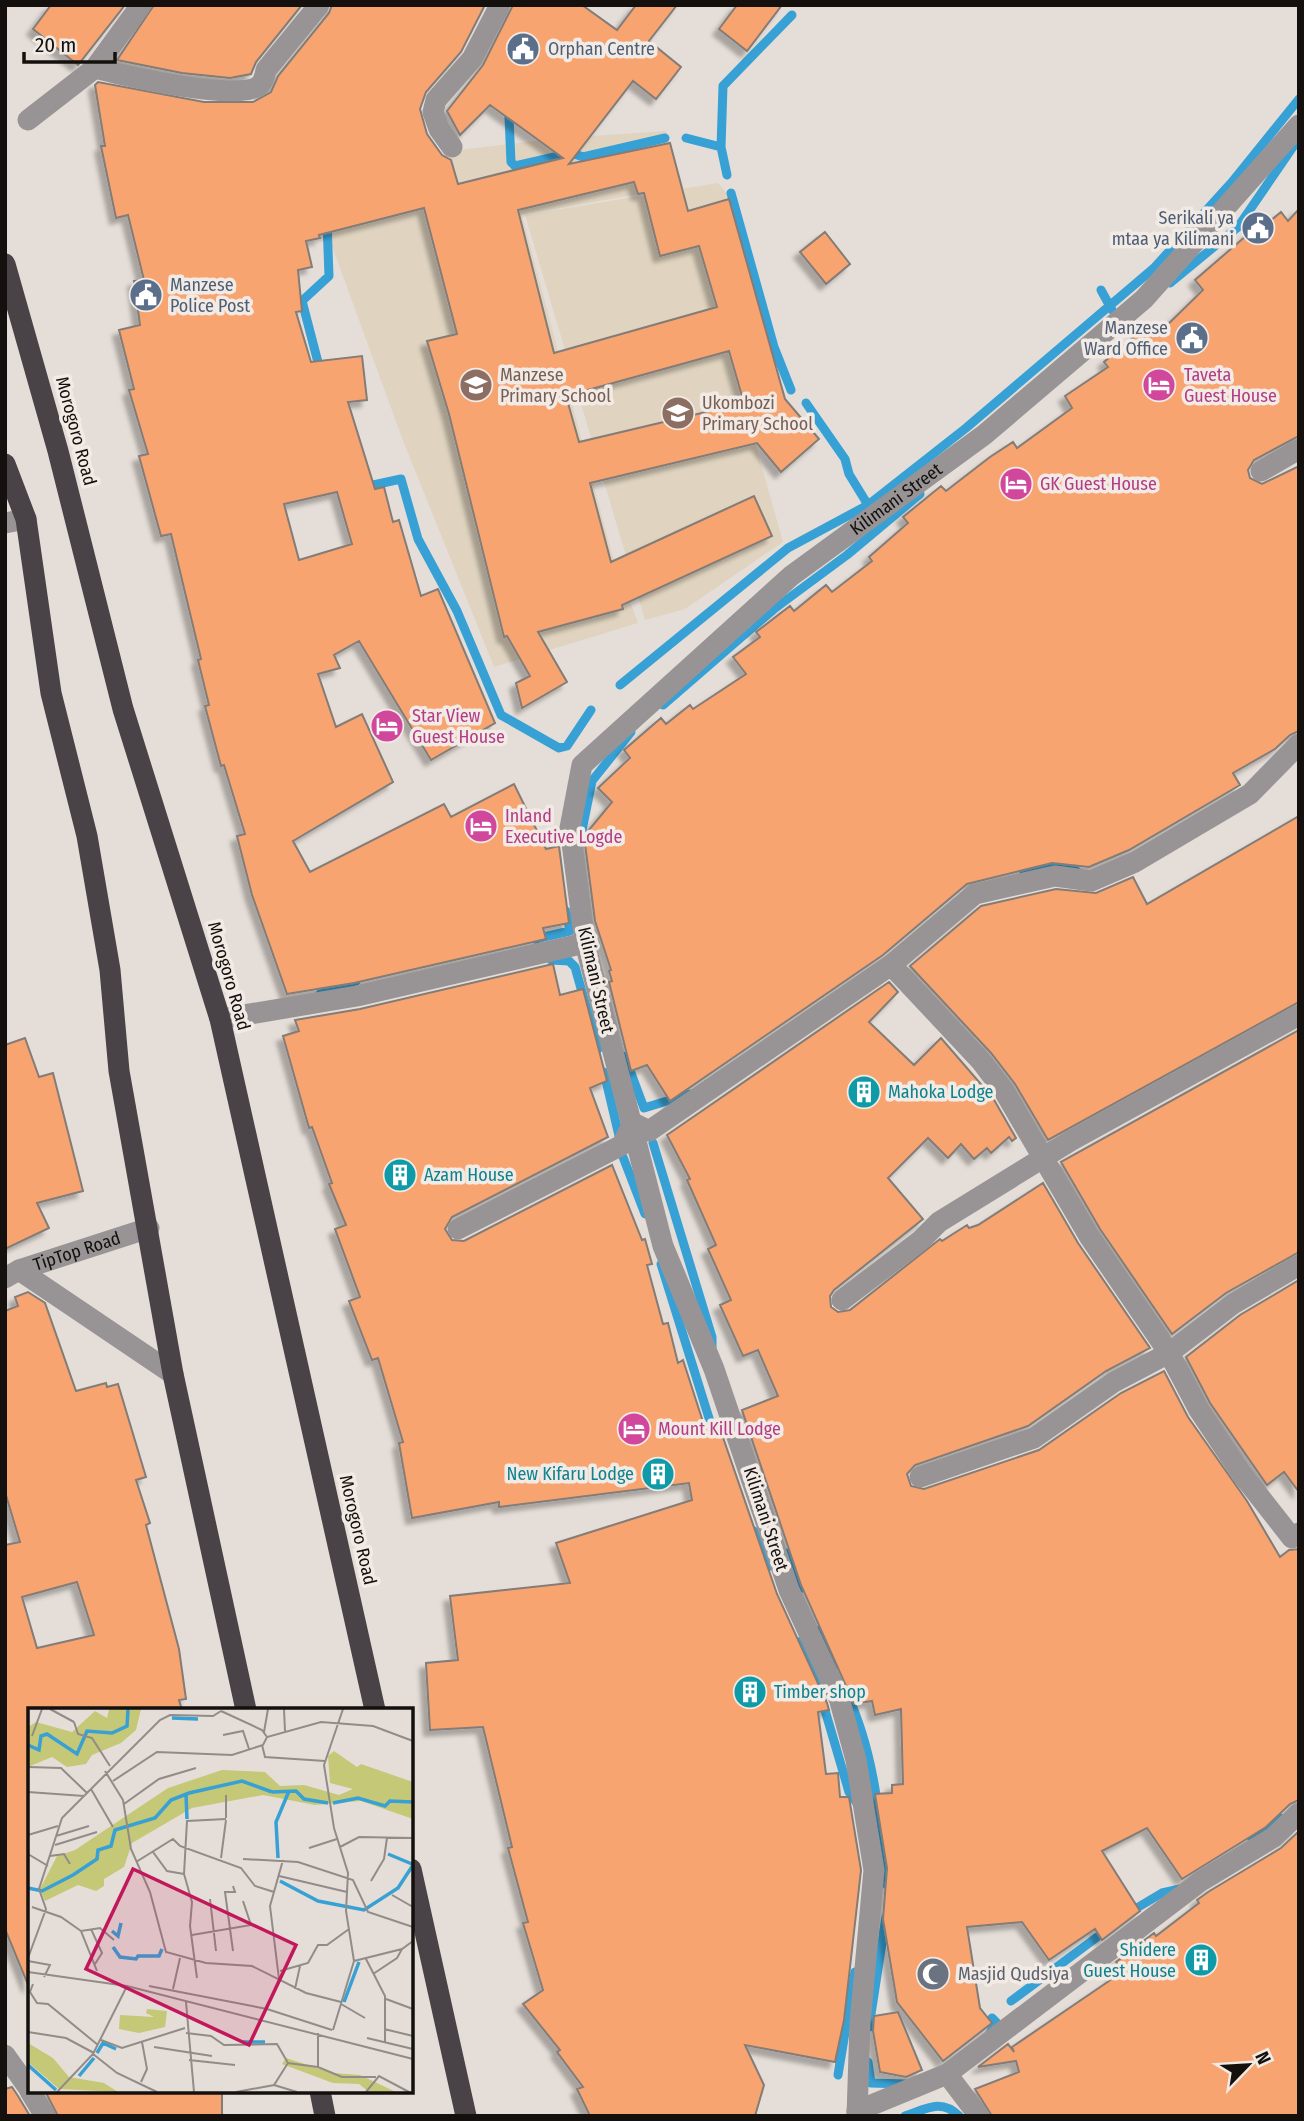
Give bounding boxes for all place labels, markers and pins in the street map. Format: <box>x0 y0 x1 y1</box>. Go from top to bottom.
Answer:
public building icon: Orphan Centre <box>504 30 542 68</box>
place label: Orphan Centre <box>548 38 655 60</box>
place label: Serikali ya mtaa ya Kilimani <box>1112 207 1234 250</box>
public building icon: Serikali ya mtaa ya Kilimani <box>1239 209 1277 247</box>
place label: Manzese Police Post <box>170 274 250 317</box>
public building icon: Manzese Police Post <box>127 276 165 314</box>
place label: Manzese Ward Office <box>1084 317 1168 360</box>
public building icon: Manzese Ward Office <box>1173 319 1211 357</box>
place label: Manzese Primary School <box>500 364 611 407</box>
place label: Taveta Guest House <box>1184 364 1277 407</box>
school or university icon: Manzese Primary School <box>457 366 495 404</box>
hotel icon: Taveta Guest House <box>1140 366 1178 404</box>
place label: Ukombozi Primary School <box>702 392 813 435</box>
school or university icon: Ukombozi Primary School <box>659 394 697 432</box>
hotel icon: GK Guest House <box>997 465 1035 503</box>
place label: GK Guest House <box>1040 473 1157 495</box>
place label: Star View Guest House <box>412 705 505 748</box>
hotel icon: Star View Guest House <box>368 707 406 745</box>
place label: Inland Executive Logde <box>505 805 622 848</box>
hotel icon: Inland Executive Logde <box>462 807 500 845</box>
building icon: Mahoka Lodge <box>845 1073 883 1111</box>
place label: Mahoka Lodge <box>888 1081 994 1103</box>
building icon: Azam House <box>381 1156 419 1194</box>
place label: Azam House <box>424 1164 514 1186</box>
hotel icon: Mount Kill Lodge <box>615 1410 653 1448</box>
place label: Mount Kill Lodge <box>658 1418 781 1440</box>
building icon: New Kifaru Lodge <box>639 1455 677 1493</box>
place label: New Kifaru Lodge <box>506 1463 634 1485</box>
building icon: Timber shop <box>731 1673 769 1711</box>
place label: Timber shop <box>774 1681 866 1703</box>
place label: Shidere Guest House <box>1083 1939 1176 1982</box>
building icon: Shidere Guest House <box>1182 1941 1220 1979</box>
mosque icon: Masjid Qudsiya <box>914 1955 952 1993</box>
place label: Masjid Qudsiya <box>958 1963 1069 1985</box>

